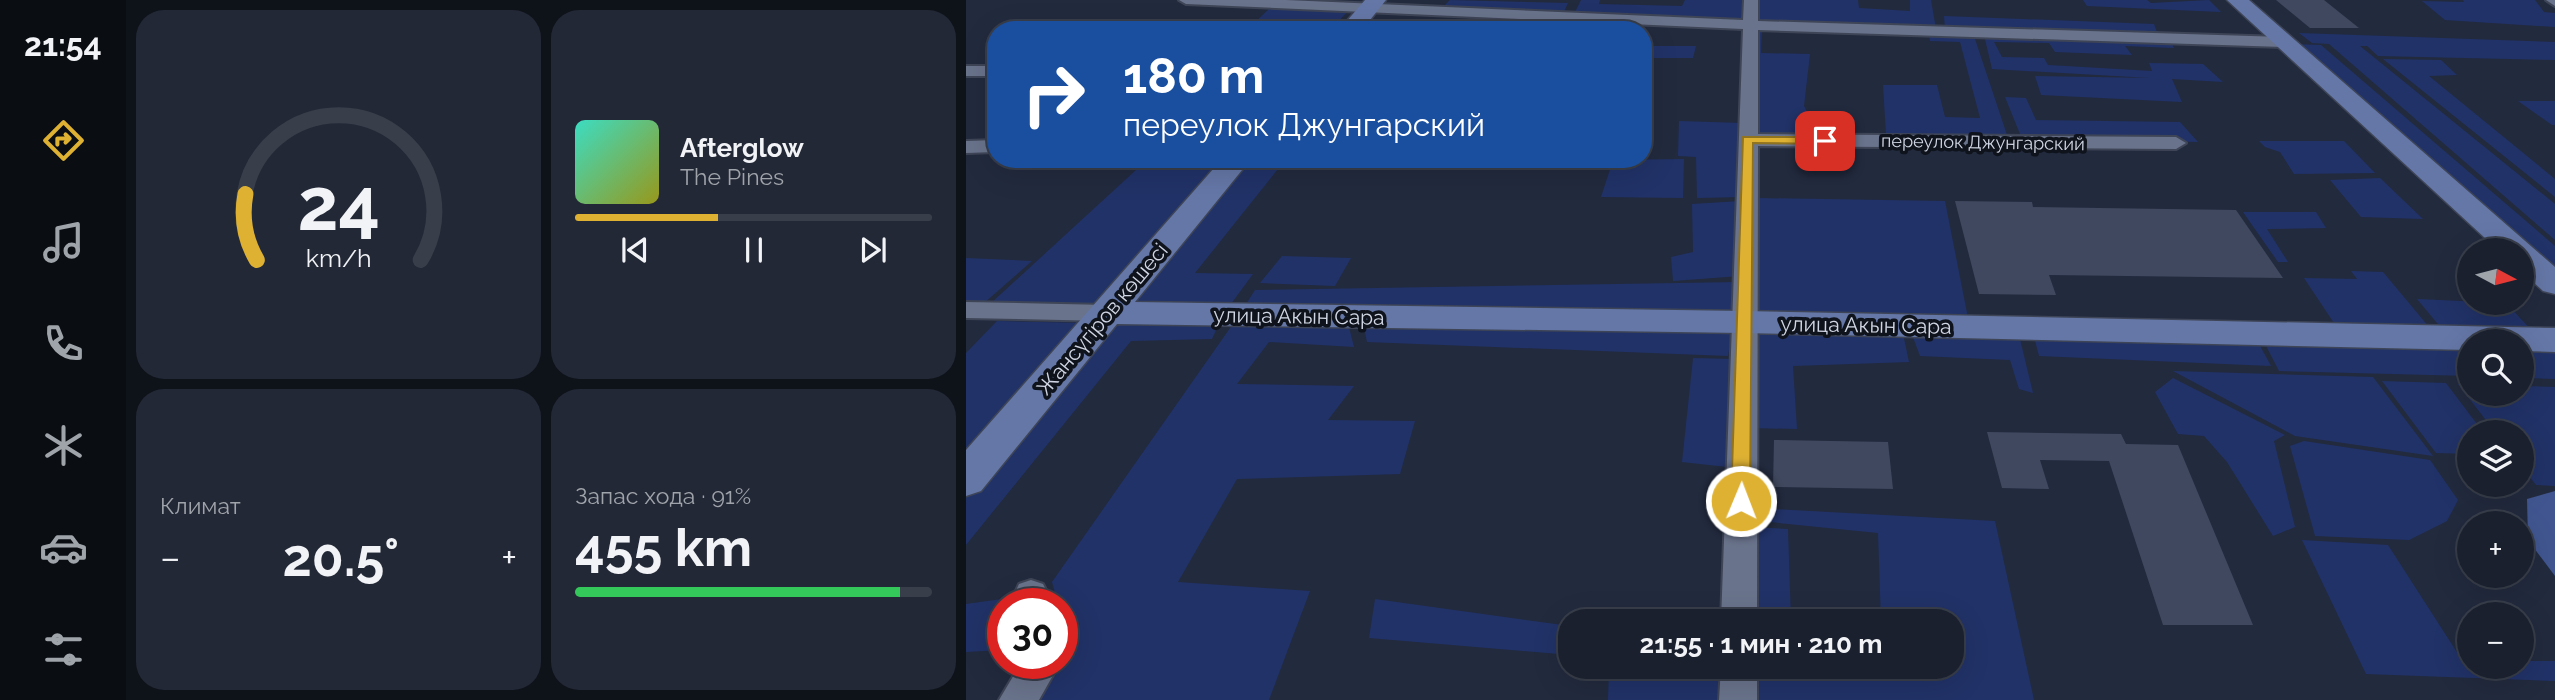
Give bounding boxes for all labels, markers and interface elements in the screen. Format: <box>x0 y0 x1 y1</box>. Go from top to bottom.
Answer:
text: 21:54 <box>24 26 102 63</box>
text: 180 m <box>1123 47 1264 104</box>
icon: right <box>1008 49 1099 140</box>
text: переулок Джунгарский <box>1123 106 1485 143</box>
pin <box>1795 111 1855 171</box>
icon: directions <box>39 116 88 165</box>
icon: arrive <box>1806 122 1844 160</box>
street label: переулок Джунгарский <box>1881 130 2085 154</box>
text: Afterglow <box>680 133 804 163</box>
text: 24 <box>297 163 380 248</box>
text: The Pines <box>680 163 784 190</box>
icon: music <box>39 218 88 267</box>
icon: previous <box>616 231 654 269</box>
icon: pause <box>735 231 773 269</box>
icon: next <box>854 231 892 269</box>
street label: Жансүгіров көшесі <box>1031 238 1173 400</box>
north arrow <box>2457 238 2534 315</box>
map controls <box>2457 238 2534 679</box>
text: km/h <box>306 243 371 273</box>
street label: улица Акын Сара <box>1213 302 1385 330</box>
street label: улица Акын Сара <box>1780 311 1952 339</box>
icon: phone <box>39 319 88 368</box>
button: search <box>2457 329 2534 406</box>
button: layers <box>2457 420 2534 497</box>
icon: climate <box>39 421 88 470</box>
position arrow <box>1704 464 1778 538</box>
text: Запас хода · 91% <box>575 482 751 509</box>
text: Климат <box>160 492 241 519</box>
button: + <box>2457 511 2534 588</box>
text: 455 km <box>575 517 752 578</box>
icon: car <box>39 523 88 572</box>
text: 20.5° <box>283 527 399 588</box>
text: − <box>160 535 180 580</box>
text: + <box>501 535 517 580</box>
speed limit sign: 30 <box>987 588 1078 679</box>
button: − <box>2457 602 2534 679</box>
icon: filters <box>39 625 88 674</box>
text: 21:55 · 1 мин · 210 m <box>1640 629 1883 659</box>

